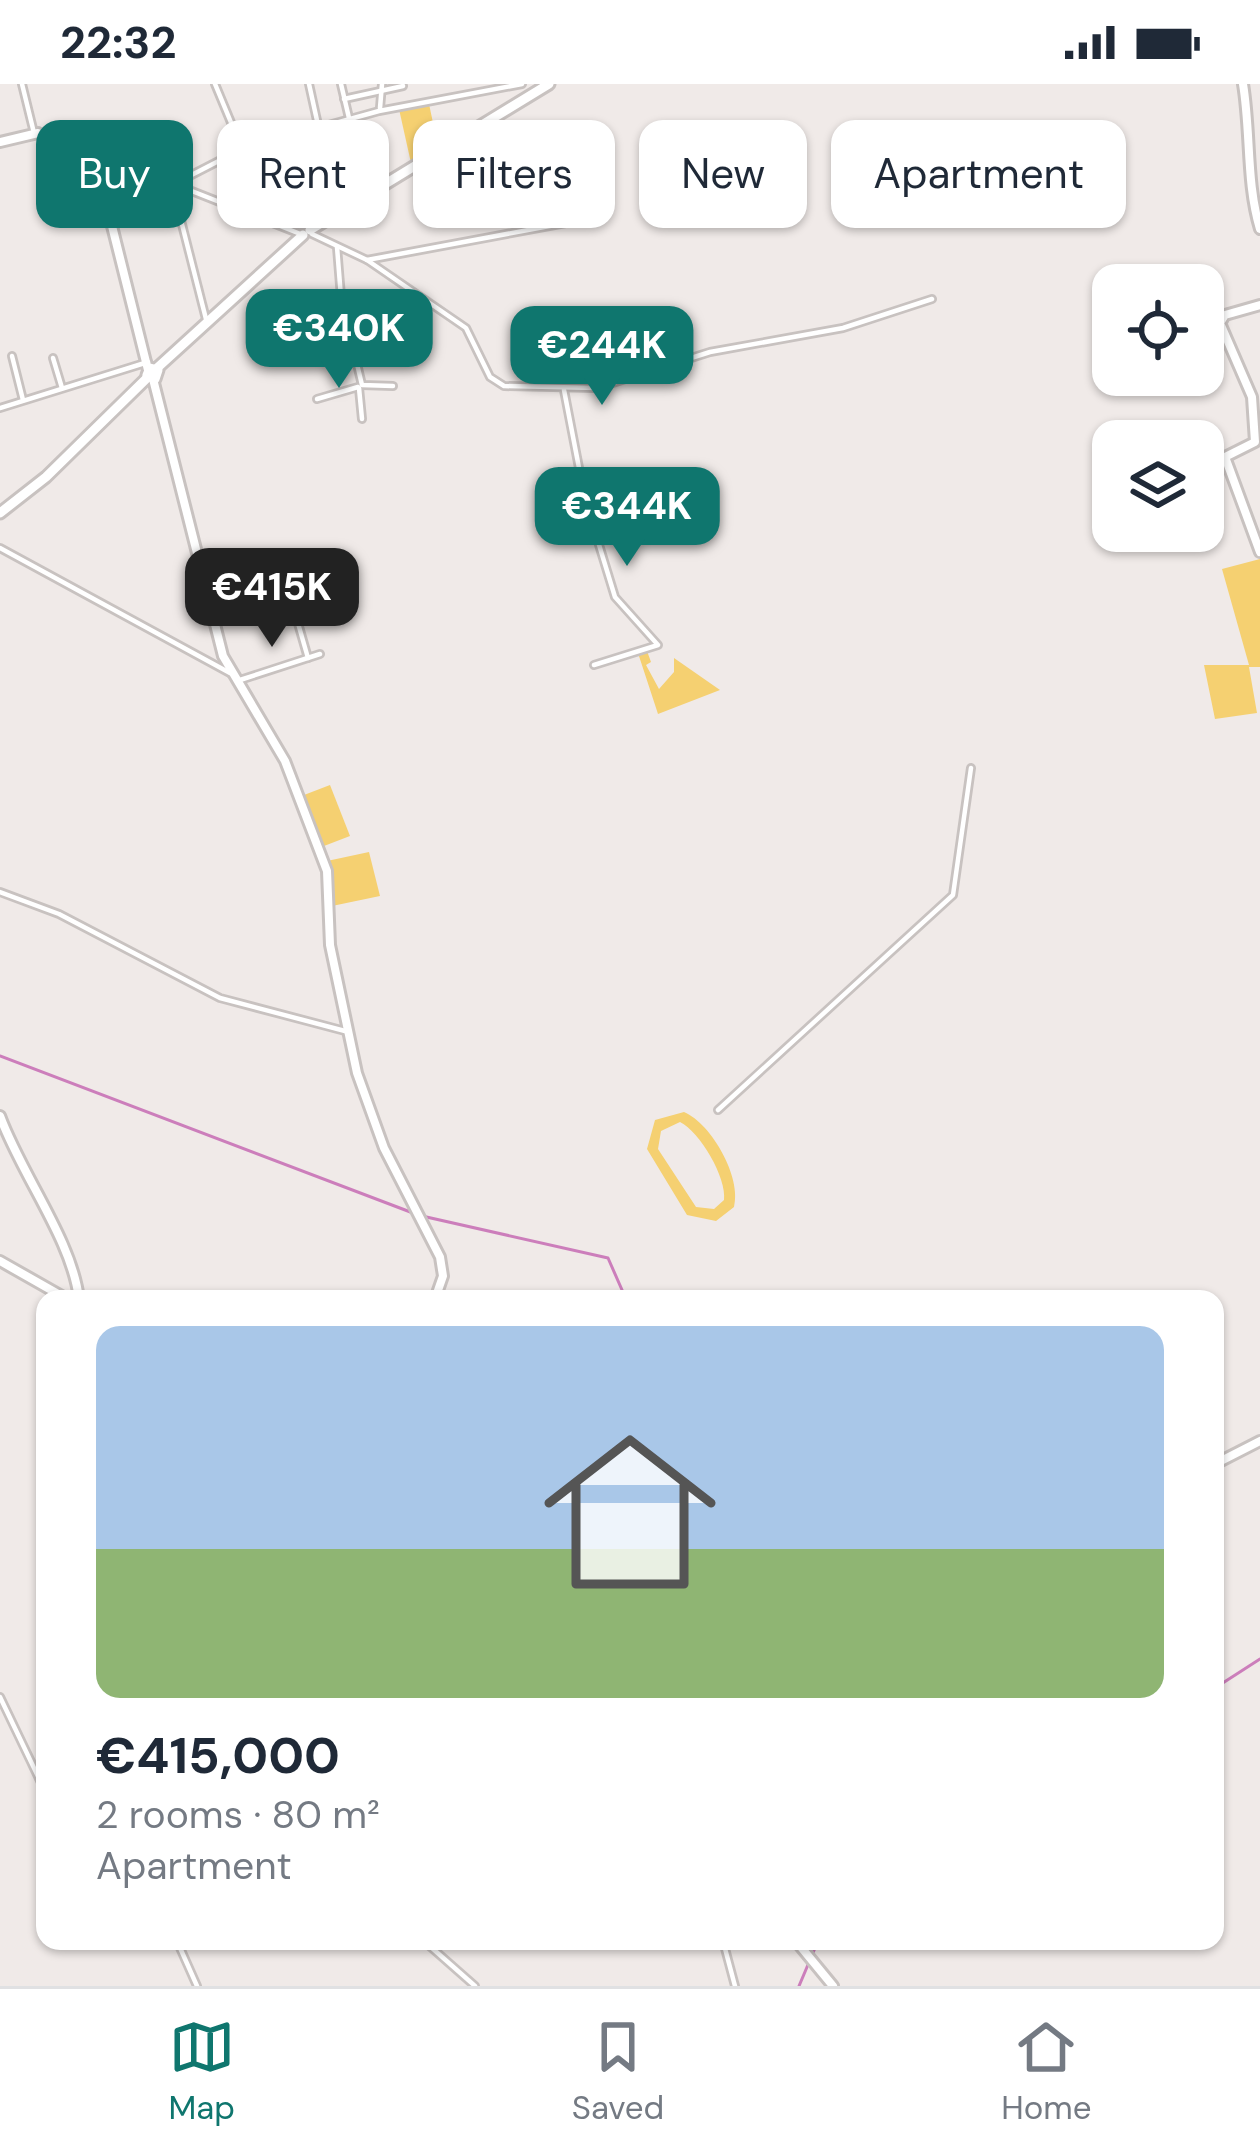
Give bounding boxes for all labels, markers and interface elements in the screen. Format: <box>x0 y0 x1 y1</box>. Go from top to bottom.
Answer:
text: 22:32 <box>60 13 176 72</box>
chip: Buy <box>36 120 193 228</box>
chip: Rent <box>217 120 389 228</box>
chip: Filters <box>413 120 615 228</box>
chip: New <box>639 120 807 228</box>
chip: Apartment <box>831 120 1126 228</box>
map controls <box>1092 264 1224 552</box>
button: locate <box>1092 264 1224 396</box>
pin: €340K <box>255 289 423 391</box>
text: €340K <box>273 302 405 353</box>
pin: €244K <box>518 306 686 408</box>
text: €244K <box>537 319 667 370</box>
button: layers <box>1092 420 1224 552</box>
pin: €344K <box>543 467 711 569</box>
text: €344K <box>562 480 692 531</box>
pin: €415K <box>188 548 356 650</box>
text: €415K <box>212 561 332 612</box>
icon: home <box>522 1404 738 1620</box>
text: €415,000 <box>96 1722 340 1789</box>
text: 2 rooms · 80 m² <box>96 1789 380 1840</box>
text: Apartment <box>96 1840 292 1891</box>
tab: Map <box>168 2014 235 2129</box>
tab: Saved <box>572 2014 664 2129</box>
tab: Home <box>1001 2014 1092 2129</box>

